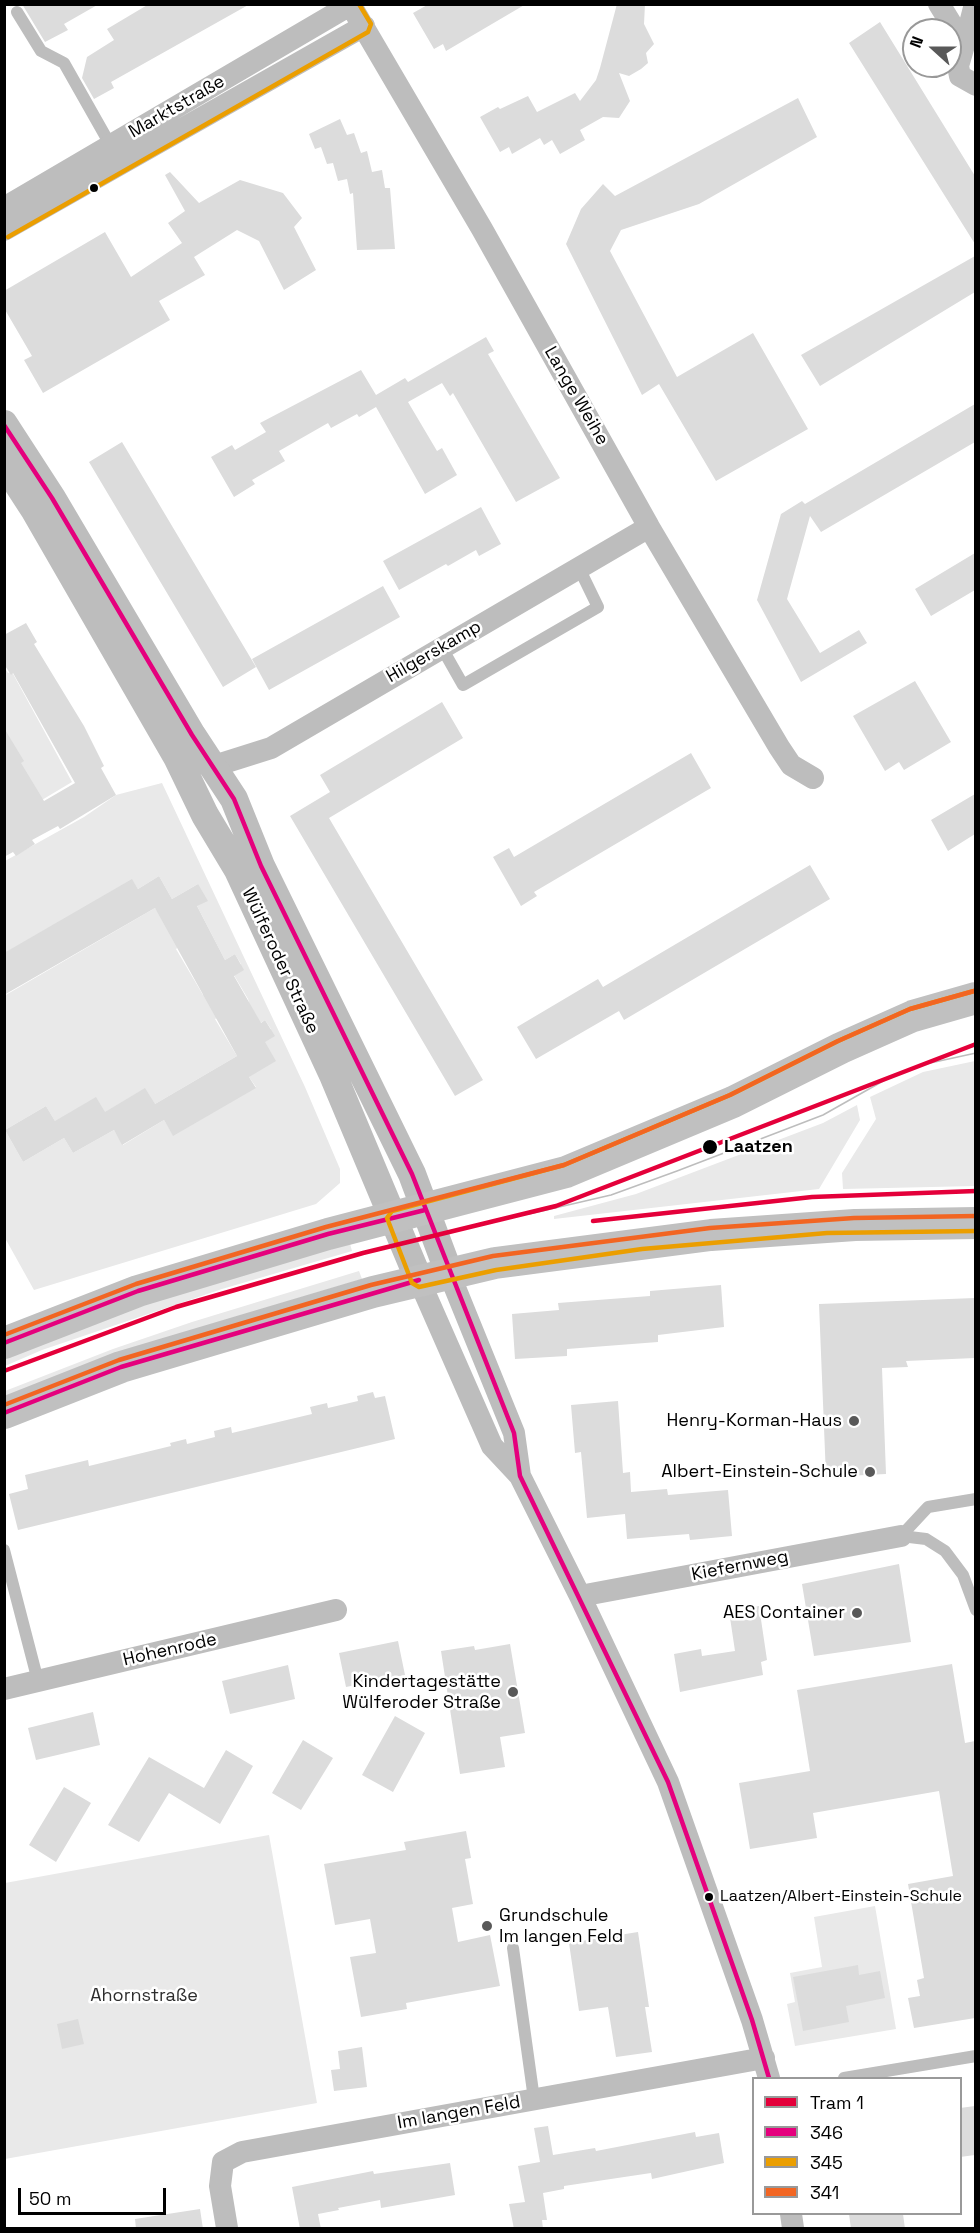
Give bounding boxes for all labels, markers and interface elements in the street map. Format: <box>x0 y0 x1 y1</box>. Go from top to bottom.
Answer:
north arrow <box>902 18 962 78</box>
text: N <box>905 33 928 51</box>
street label: Marktstraße <box>125 71 229 143</box>
unlabelled marker <box>88 182 100 194</box>
street label: Lange Weihe <box>539 343 613 449</box>
street label: Hilgerskamp <box>383 616 485 688</box>
street label: Wülferoder Straße <box>237 885 323 1037</box>
place label: Laatzen <box>724 1136 793 1158</box>
marker: Laatzen <box>701 1138 719 1156</box>
place label: Henry-Korman-Haus <box>666 1410 842 1432</box>
marker: Henry-Korman-Haus <box>847 1414 861 1428</box>
place label: Albert-Einstein-Schule <box>661 1461 858 1483</box>
marker: Albert-Einstein-Schule <box>863 1465 877 1479</box>
street label: Kiefernweg <box>690 1546 790 1586</box>
place label: AES Container <box>723 1602 845 1624</box>
marker: AES Container <box>850 1606 864 1620</box>
street label: Hohenrode <box>121 1629 219 1671</box>
place label: Kindertagestätte Wülferoder Straße <box>342 1671 501 1714</box>
marker: Kindertagestätte Wülferoder Straße <box>506 1685 520 1699</box>
place label: Laatzen/Albert-Einstein-Schule <box>720 1887 962 1907</box>
marker: Laatzen/Albert-Einstein-Schule <box>703 1891 715 1903</box>
place label: Grundschule Im langen Feld <box>499 1905 623 1948</box>
marker: Grundschule Im langen Feld <box>480 1919 494 1933</box>
park label: Ahornstraße <box>90 1985 198 2007</box>
legend <box>752 2077 962 2215</box>
text: Tram 1 <box>810 2091 864 2114</box>
street label: Im langen Feld <box>396 2092 522 2134</box>
text: 346 <box>810 2121 843 2144</box>
text: 345 <box>810 2151 843 2174</box>
scale bar <box>21 2176 170 2214</box>
text: 341 <box>810 2181 839 2204</box>
text: 50 m <box>29 2187 71 2210</box>

